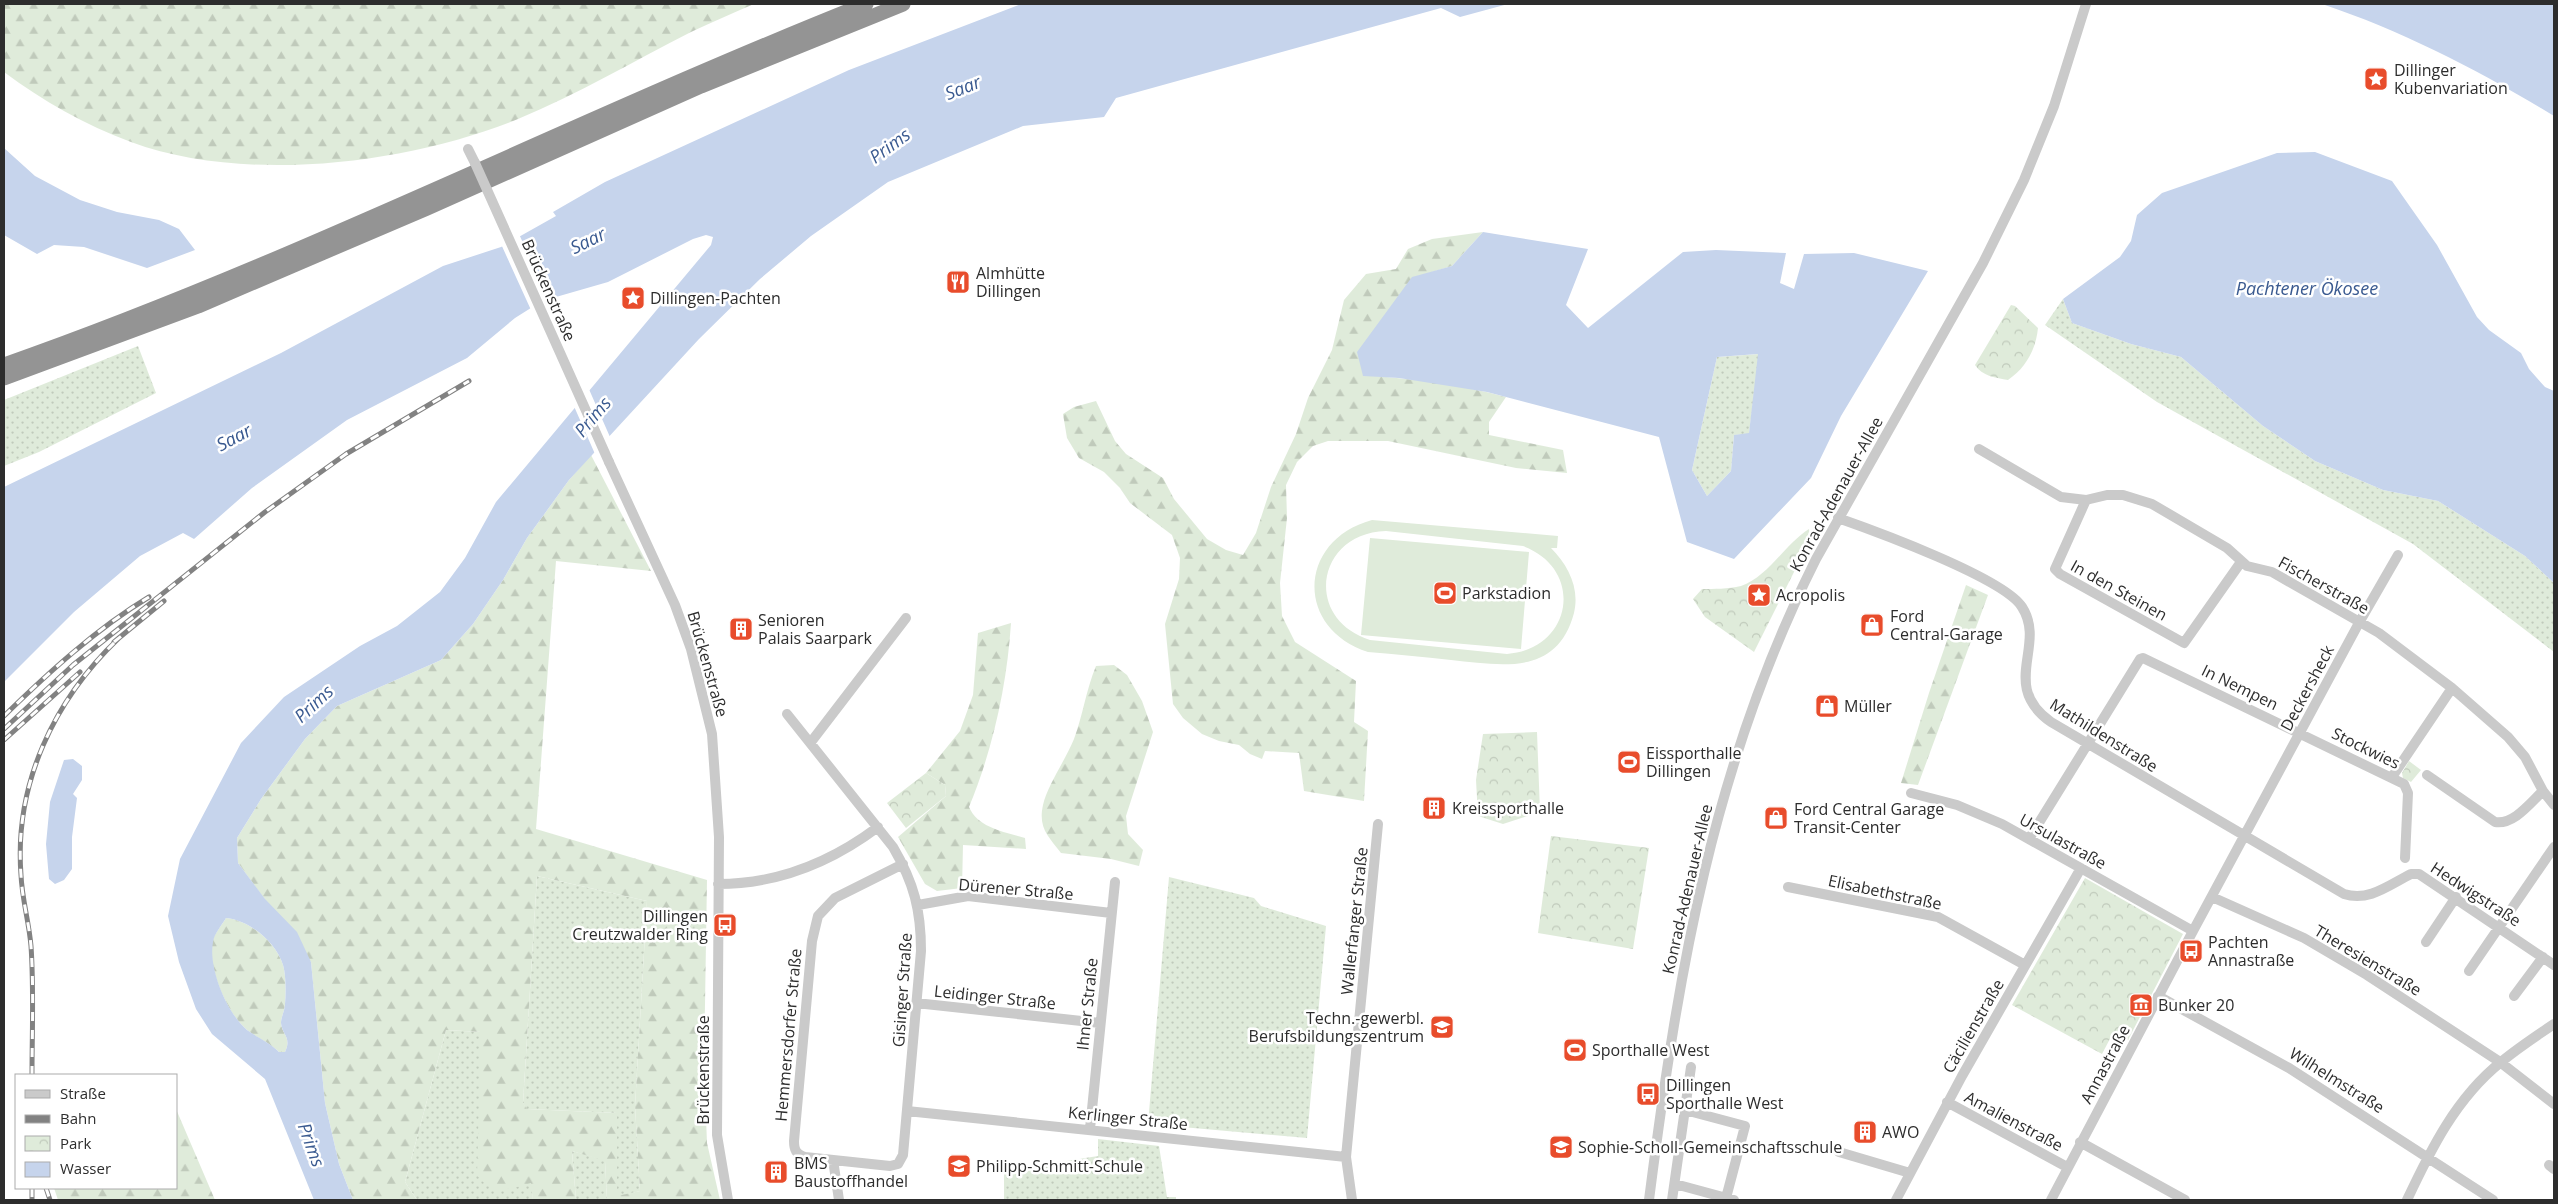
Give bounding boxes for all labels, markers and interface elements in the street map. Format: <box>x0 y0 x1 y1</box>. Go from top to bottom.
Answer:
place label: Dillinger Kubenvariation <box>2394 59 2508 99</box>
place icon: Dillinger Kubenvariation <box>2363 66 2389 92</box>
water label: Saar <box>941 69 985 105</box>
water label: Prims <box>864 122 915 168</box>
water label: Saar <box>566 221 610 259</box>
street label: Brückenstraße <box>517 236 581 344</box>
place label: Almhütte Dillingen <box>976 262 1045 302</box>
restaurant icon: Almhütte Dillingen <box>945 269 971 295</box>
water label: Pachtener Ökosee <box>2236 276 2378 300</box>
place icon: Dillingen-Pachten <box>620 285 646 311</box>
place label: Dillingen-Pachten <box>650 287 781 309</box>
water label: Prims <box>568 391 616 441</box>
street label: Konrad-Adenauer-Allee <box>1784 413 1888 575</box>
water label: Saar <box>212 418 256 456</box>
street label: Fischerstraße <box>2275 551 2373 619</box>
street label: In den Steinen <box>2067 554 2171 626</box>
sports icon: Parkstadion <box>1432 580 1458 606</box>
place label: Parkstadion <box>1462 582 1551 604</box>
place icon: Acropolis <box>1746 582 1772 608</box>
place label: Acropolis <box>1776 584 1845 606</box>
place label: Ford Central-Garage <box>1890 605 2003 645</box>
street label: Brückenstraße <box>682 608 734 720</box>
place label: Senioren Palais Saarpark <box>758 609 873 649</box>
shop icon: Ford Central-Garage <box>1859 612 1885 638</box>
building icon: Senioren Palais Saarpark <box>728 616 754 642</box>
street label: Deckersheck <box>2275 641 2339 735</box>
street label: In Nempen <box>2198 659 2282 715</box>
water label: Prims <box>289 679 338 727</box>
shop icon: Müller <box>1814 693 1840 719</box>
street label: Mathildenstraße <box>2046 693 2162 777</box>
place label: Müller <box>1844 695 1892 717</box>
street label: Stockwies <box>2328 722 2404 774</box>
place label: Eissporthalle Dillingen <box>1646 742 1742 782</box>
sports icon: Eissporthalle Dillingen <box>1616 749 1642 775</box>
building icon: Kreissporthalle <box>1421 795 1447 821</box>
place label: Kreissporthalle <box>1452 797 1564 819</box>
place label: Ford Central Garage Transit-Center <box>1794 798 1944 838</box>
street label: Konrad-Adenauer-Allee <box>1657 802 1717 976</box>
shop icon: Ford Central Garage Transit-Center <box>1763 805 1789 831</box>
street label: Ursulastraße <box>2016 808 2110 874</box>
street label: Wallerfanger Straße <box>1335 846 1373 996</box>
street label: Hedwigstraße <box>2427 857 2525 931</box>
street label: Elisabethstraße <box>1826 869 1944 915</box>
street label: Dürener Straße <box>958 873 1074 905</box>
place label: Dillingen Creutzwalder Ring <box>572 905 708 945</box>
bus stop icon: Dillingen Creutzwalder Ring <box>712 912 738 938</box>
street label: Theresienstraße <box>2310 919 2426 1001</box>
place label: Pachten Annastraße <box>2208 931 2294 971</box>
street label: Gisinger Straße <box>887 932 917 1048</box>
bus stop icon: Pachten Annastraße <box>2178 938 2204 964</box>
street label: Hemmersdorfer Straße <box>769 948 807 1122</box>
street label: Ihner Straße <box>1071 957 1103 1051</box>
street label: Cäcilienstraße <box>1937 975 2009 1077</box>
street label: Leidinger Straße <box>933 980 1057 1014</box>
museum icon: Bunker 20 <box>2128 992 2154 1018</box>
place label: Bunker 20 <box>2158 994 2234 1016</box>
place label: Techn.-gewerbl. Berufsbildungszentrum <box>1249 1007 1424 1047</box>
school or university icon: Techn.-gewerbl. Berufsbildungszentrum <box>1429 1014 1455 1040</box>
street label: Brückenstraße <box>692 1015 714 1125</box>
street label: Annastraße <box>2075 1021 2135 1107</box>
sports icon: Sporthalle West <box>1562 1037 1588 1063</box>
place label: Sporthalle West <box>1592 1039 1710 1061</box>
street label: Wilhelmstraße <box>2285 1042 2389 1118</box>
legend <box>15 1074 178 1189</box>
place label: Dillingen Sporthalle West <box>1666 1074 1784 1114</box>
bus stop icon: Dillingen Sporthalle West <box>1635 1081 1661 1107</box>
text: Straße <box>60 1083 106 1103</box>
street label: Amalienstraße <box>1961 1086 2067 1156</box>
street label: Kerlinger Straße <box>1067 1101 1189 1135</box>
text: Bahn <box>60 1108 96 1128</box>
water label: Prims <box>293 1119 331 1170</box>
building icon: AWO <box>1852 1119 1878 1145</box>
place label: AWO <box>1882 1121 1919 1143</box>
text: Park <box>60 1133 91 1153</box>
school or university icon: Sophie-Scholl-Gemeinschaftsschule <box>1548 1134 1574 1160</box>
place label: Sophie-Scholl-Gemeinschaftsschule <box>1578 1136 1842 1158</box>
place label: BMS Baustoffhandel <box>794 1152 908 1192</box>
school or university icon: Philipp-Schmitt-Schule <box>946 1153 972 1179</box>
place label: Philipp-Schmitt-Schule <box>976 1155 1143 1177</box>
text: Wasser <box>60 1158 111 1178</box>
building icon: BMS Baustoffhandel <box>763 1159 789 1185</box>

